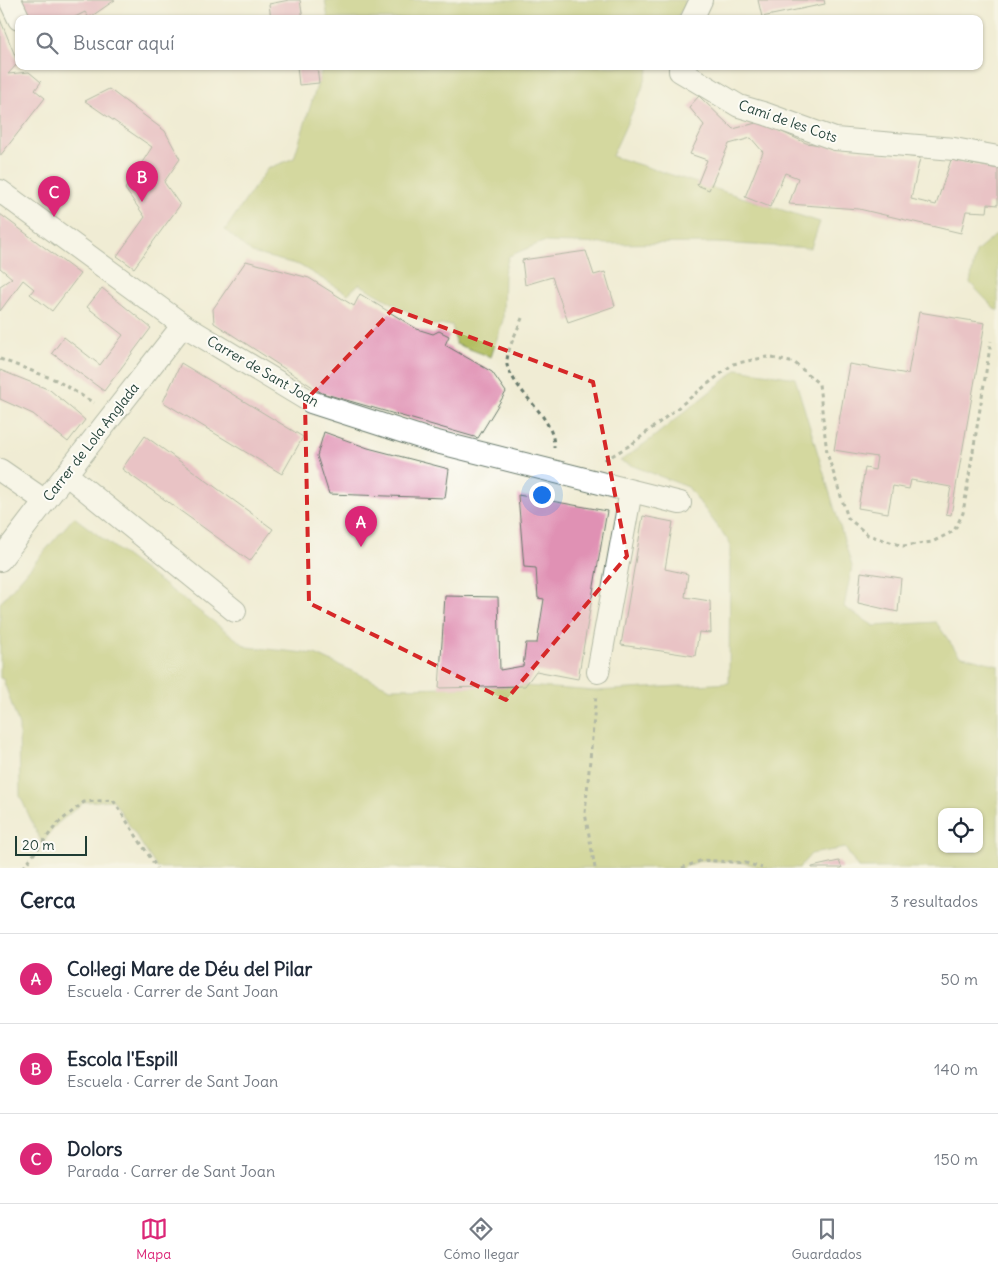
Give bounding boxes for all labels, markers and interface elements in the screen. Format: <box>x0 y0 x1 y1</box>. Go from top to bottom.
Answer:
search box <box>15 15 983 70</box>
icon: search <box>33 29 61 57</box>
text: Buscar aquí <box>73 31 174 55</box>
street label: Camí de les Cots <box>736 96 840 146</box>
pin: B <box>126 161 158 202</box>
pin: C <box>38 176 70 217</box>
street label: Carrer de Sant Joan <box>204 332 322 410</box>
street label: Carrer de Lola Anglada <box>39 379 143 505</box>
your location <box>529 482 555 508</box>
pin: A <box>345 506 377 547</box>
map controls <box>938 808 983 853</box>
button: locate <box>938 808 983 853</box>
scale bar <box>15 833 88 856</box>
text: 20 m <box>22 836 55 854</box>
text: Cerca <box>20 887 75 914</box>
text: 3 resultados <box>890 891 978 911</box>
text: Col·legi Mare de Déu del Pilar <box>67 957 312 981</box>
text: A <box>31 969 41 989</box>
text: 50 m <box>940 969 978 989</box>
text: Escuela · Carrer de Sant Joan <box>67 981 278 1001</box>
text: Escola l'Espill <box>67 1047 178 1071</box>
text: B <box>31 1059 41 1079</box>
text: 140 m <box>934 1059 978 1079</box>
text: Escuela · Carrer de Sant Joan <box>67 1071 278 1091</box>
text: Dolors <box>67 1137 122 1161</box>
text: C <box>31 1149 41 1169</box>
text: 150 m <box>934 1149 978 1169</box>
text: Parada · Carrer de Sant Joan <box>67 1161 275 1181</box>
tab: Mapa <box>136 1215 171 1263</box>
tab: Cómo llegar <box>444 1215 519 1263</box>
tab: Guardados <box>791 1215 862 1263</box>

